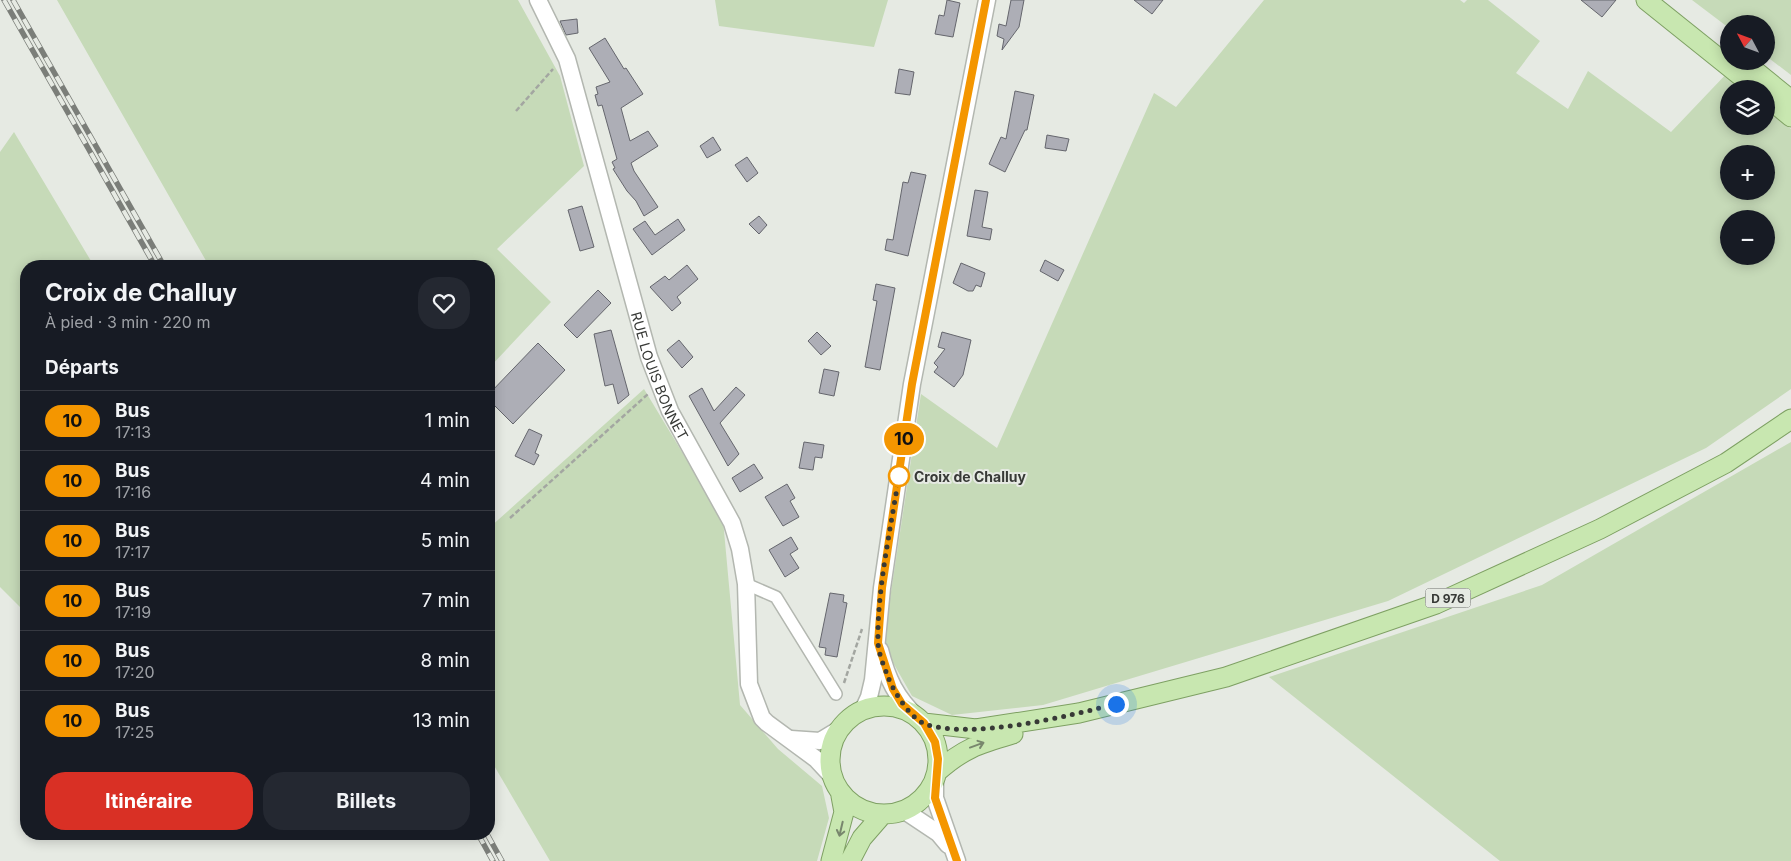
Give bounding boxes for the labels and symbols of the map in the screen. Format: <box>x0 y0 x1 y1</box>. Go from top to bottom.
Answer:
north arrow <box>1720 15 1775 70</box>
street label: RUE LOUIS BONNET <box>628 310 692 442</box>
line badge: 10 <box>882 423 926 455</box>
marker: Croix de Challuy <box>888 465 910 487</box>
place label: Croix de Challuy <box>914 468 1027 485</box>
road number: D 976 <box>1426 588 1470 608</box>
your location <box>1104 692 1129 717</box>
one-way arrow <box>969 740 985 749</box>
one-way arrow <box>836 820 845 836</box>

